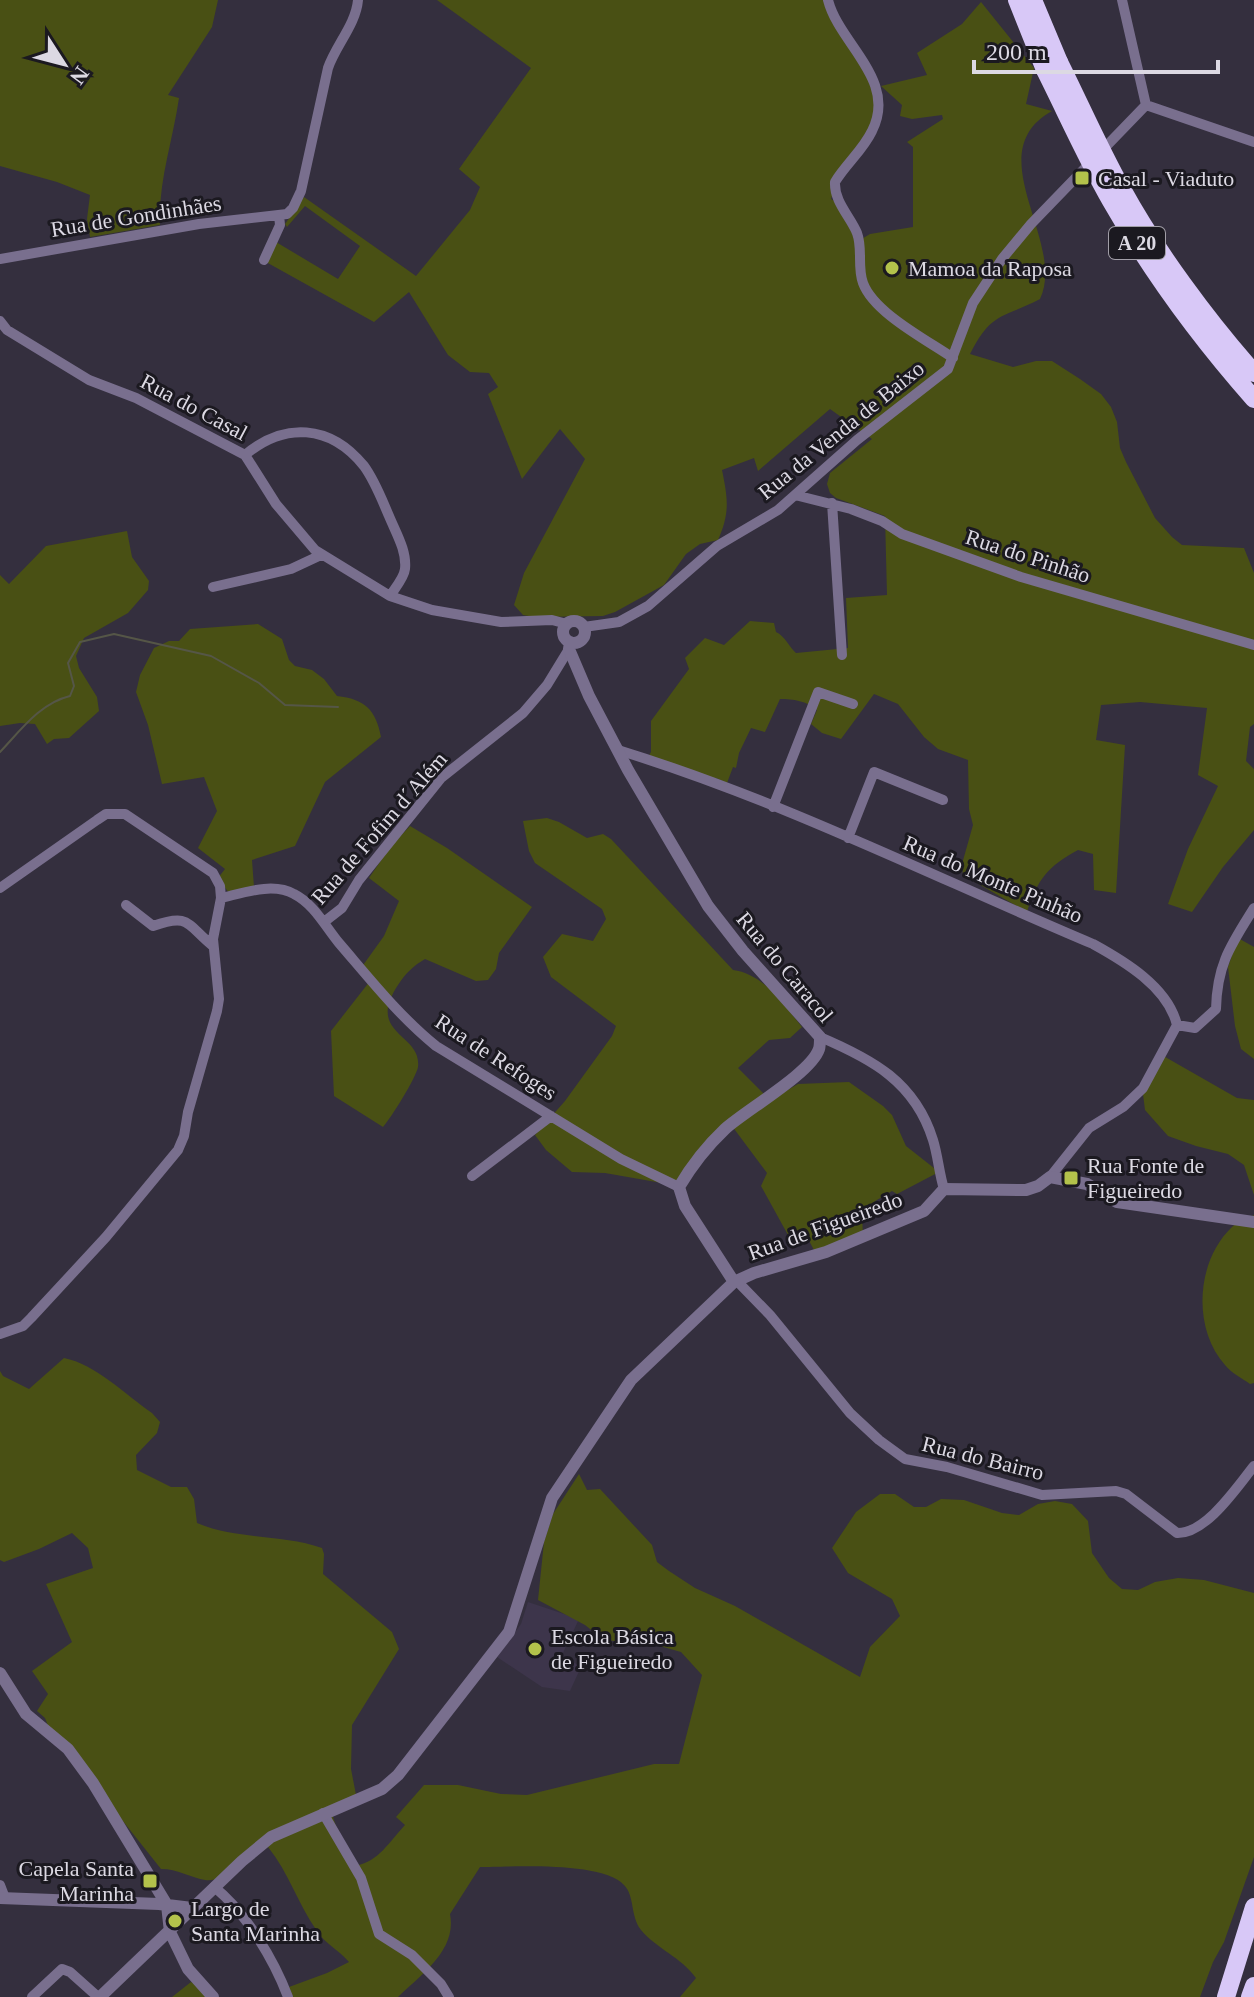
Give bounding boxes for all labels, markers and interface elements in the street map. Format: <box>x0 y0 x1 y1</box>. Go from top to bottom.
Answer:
north arrow <box>24 24 104 104</box>
scale bar <box>974 24 1218 74</box>
text: 200 m <box>986 39 1047 65</box>
text: N <box>65 62 95 89</box>
place label: Casal - Viaduto <box>1098 166 1234 191</box>
marker: Casal - Viaduto <box>1073 169 1091 187</box>
street label: Rua de Gondinhães <box>49 190 223 242</box>
road number: A 20 <box>1109 227 1165 259</box>
place label: Mamoa da Raposa <box>908 256 1072 281</box>
marker: Mamoa da Raposa <box>883 259 901 277</box>
street label: Rua da Venda de Baixo <box>753 355 929 505</box>
street label: Rua do Casal <box>136 368 252 446</box>
street label: Rua do Pinhão <box>963 524 1093 588</box>
street label: Rua de Fofim d´Além <box>306 747 452 909</box>
street label: Rua do Monte Pinhão <box>900 830 1086 928</box>
street label: Rua do Caracol <box>731 907 839 1027</box>
street label: Rua de Refoges <box>431 1009 561 1105</box>
place label: Rua Fonte de Figueiredo <box>1087 1153 1204 1203</box>
marker: Rua Fonte de Figueiredo <box>1062 1169 1080 1187</box>
street label: Rua de Figueiredo <box>744 1186 906 1266</box>
street label: Rua do Bairro <box>919 1431 1047 1485</box>
place label: Escola Básica de Figueiredo <box>551 1624 674 1674</box>
marker: Escola Básica de Figueiredo <box>526 1640 544 1658</box>
place label: Capela Santa Marinha <box>19 1856 134 1906</box>
marker: Capela Santa Marinha <box>141 1872 159 1890</box>
place label: Largo de Santa Marinha <box>191 1896 320 1946</box>
marker: Largo de Santa Marinha <box>166 1912 184 1930</box>

